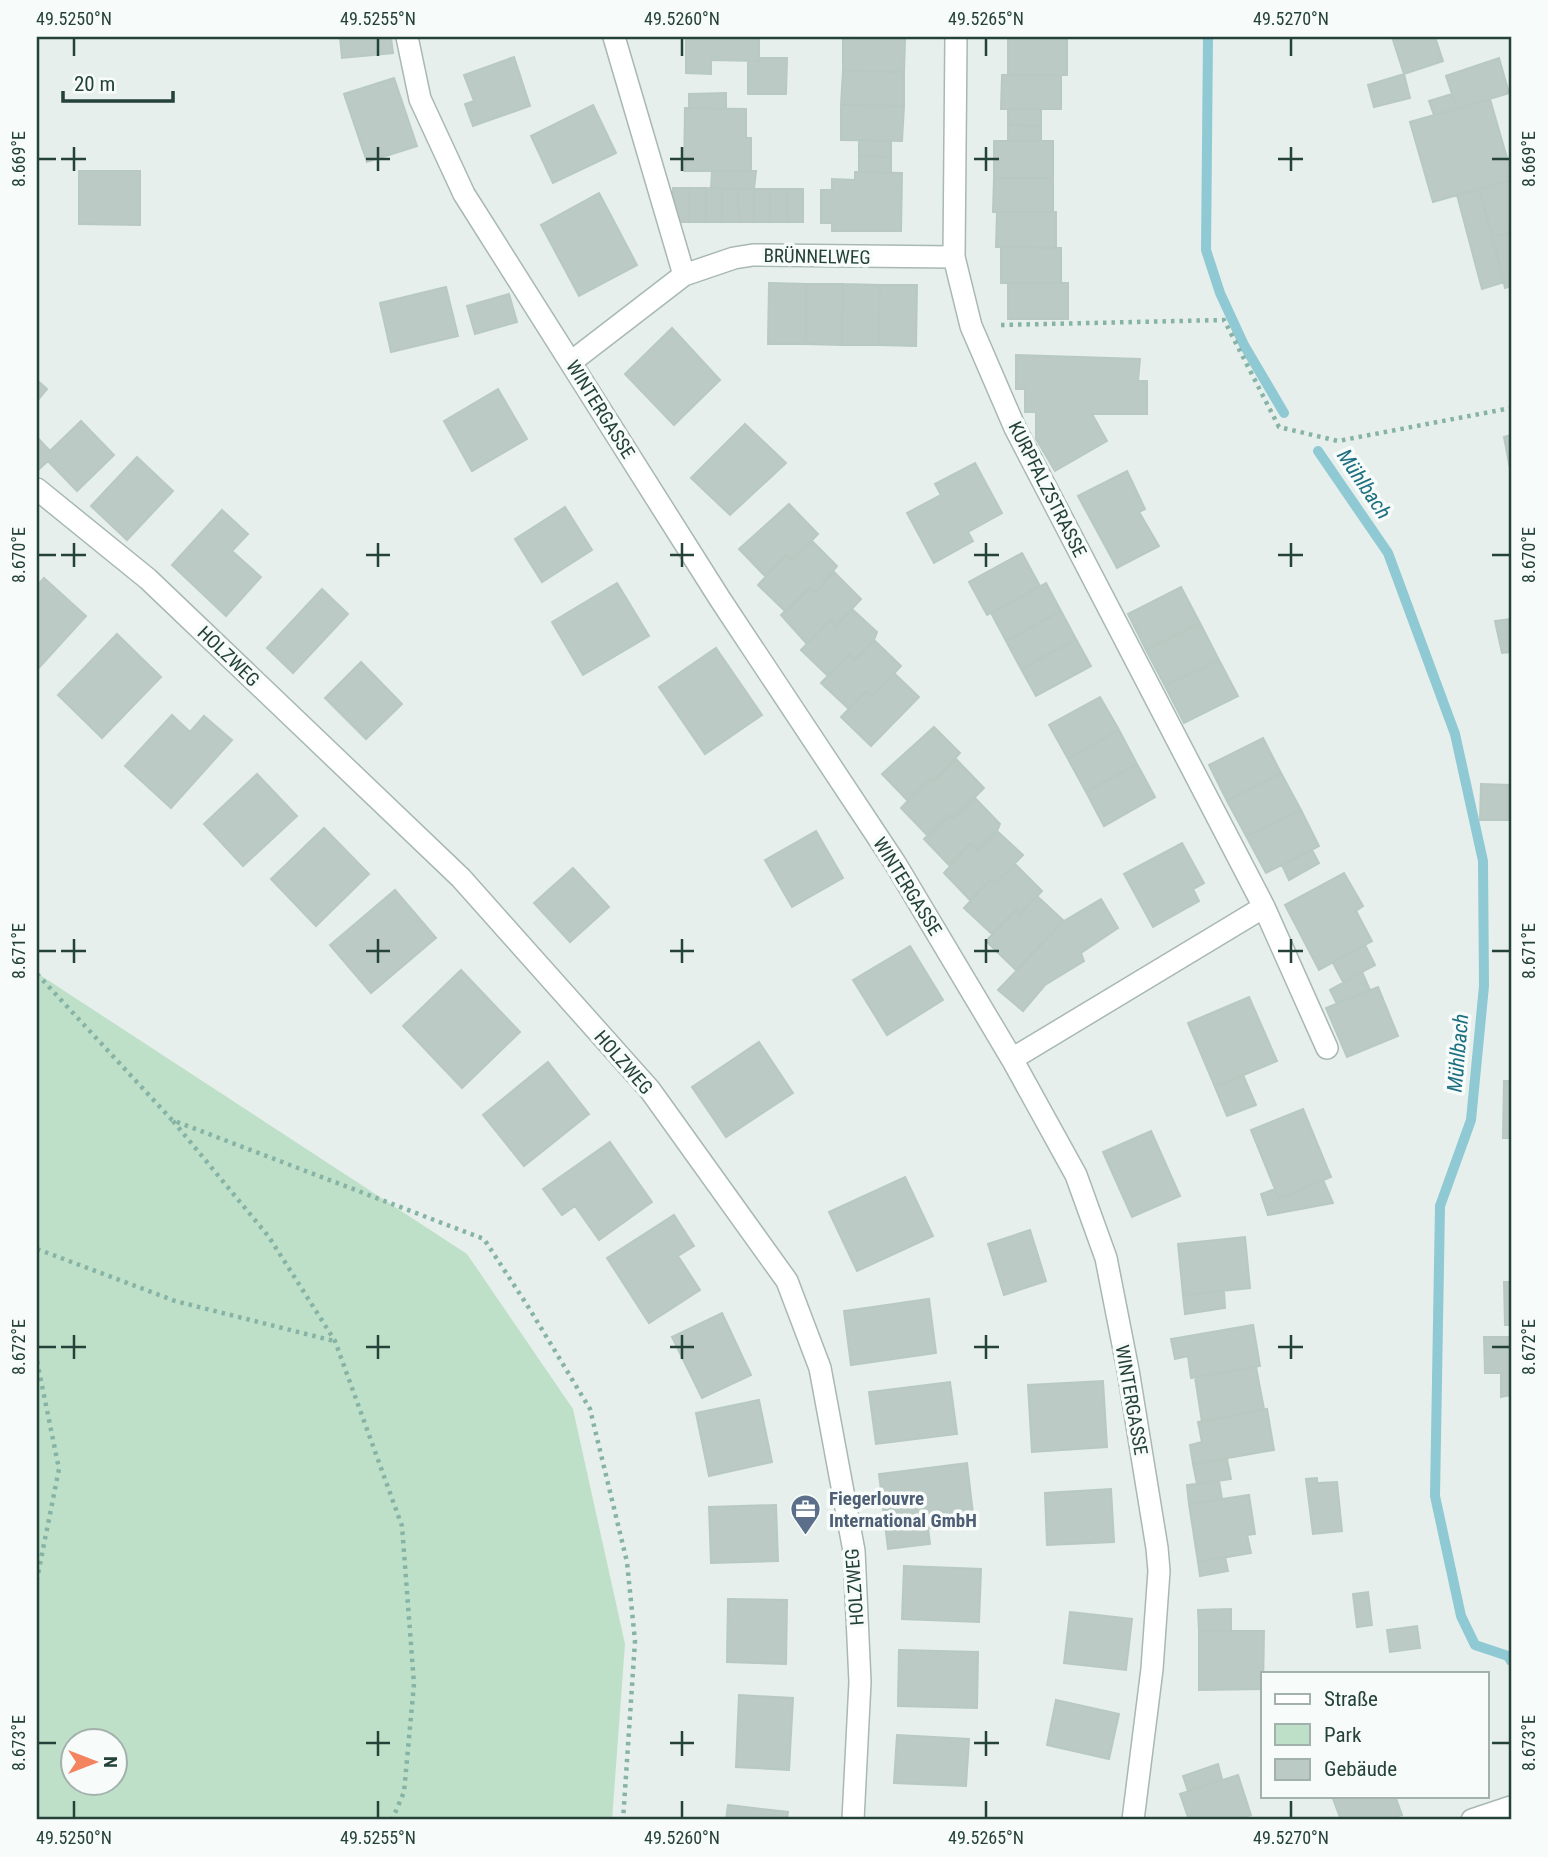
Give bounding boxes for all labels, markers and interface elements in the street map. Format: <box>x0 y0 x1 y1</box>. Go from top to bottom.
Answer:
text: 49.5250°N <box>36 8 112 29</box>
text: 49.5255°N <box>340 8 416 29</box>
text: 49.5260°N <box>644 8 720 29</box>
text: 49.5265°N <box>948 8 1024 29</box>
text: 49.5270°N <box>1253 8 1329 29</box>
scale bar <box>63 60 173 104</box>
text: 20 m <box>74 72 115 96</box>
text: 8.669°E <box>8 131 29 187</box>
text: 8.669°E <box>1518 131 1539 187</box>
street label: BRÜNNELWEG <box>763 244 871 269</box>
street label: WINTERGASSE <box>561 356 640 463</box>
street label: KURPFALZSTRASSE <box>1003 418 1092 561</box>
water label: Mühlbach <box>1332 445 1396 523</box>
text: 8.670°E <box>8 527 29 583</box>
text: 8.670°E <box>1518 527 1539 583</box>
street label: HOLZWEG <box>193 621 264 691</box>
street label: WINTERGASSE <box>868 833 947 940</box>
text: 8.671°E <box>8 923 29 979</box>
text: 8.671°E <box>1518 923 1539 979</box>
water label: Mühlbach <box>1443 1013 1473 1093</box>
street label: HOLZWEG <box>590 1026 658 1099</box>
text: 8.672°E <box>8 1319 29 1375</box>
text: 8.672°E <box>1518 1319 1539 1375</box>
street label: WINTERGASSE <box>1111 1343 1153 1457</box>
place label: Fiegerlouvre International GmbH <box>829 1487 977 1532</box>
office icon: Fiegerlouvre International GmbH <box>789 1492 823 1536</box>
street label: HOLZWEG <box>840 1548 869 1626</box>
legend <box>1261 1672 1488 1798</box>
text: Straße <box>1324 1687 1378 1711</box>
text: 8.673°E <box>8 1715 29 1771</box>
text: 8.673°E <box>1518 1715 1539 1771</box>
text: Park <box>1324 1723 1362 1747</box>
north arrow <box>60 1728 130 1798</box>
text: N <box>99 1756 122 1768</box>
text: Gebäude <box>1324 1757 1397 1781</box>
text: 49.5250°N <box>36 1827 112 1848</box>
text: 49.5255°N <box>340 1827 416 1848</box>
text: 49.5260°N <box>644 1827 720 1848</box>
text: 49.5265°N <box>948 1827 1024 1848</box>
text: 49.5270°N <box>1253 1827 1329 1848</box>

